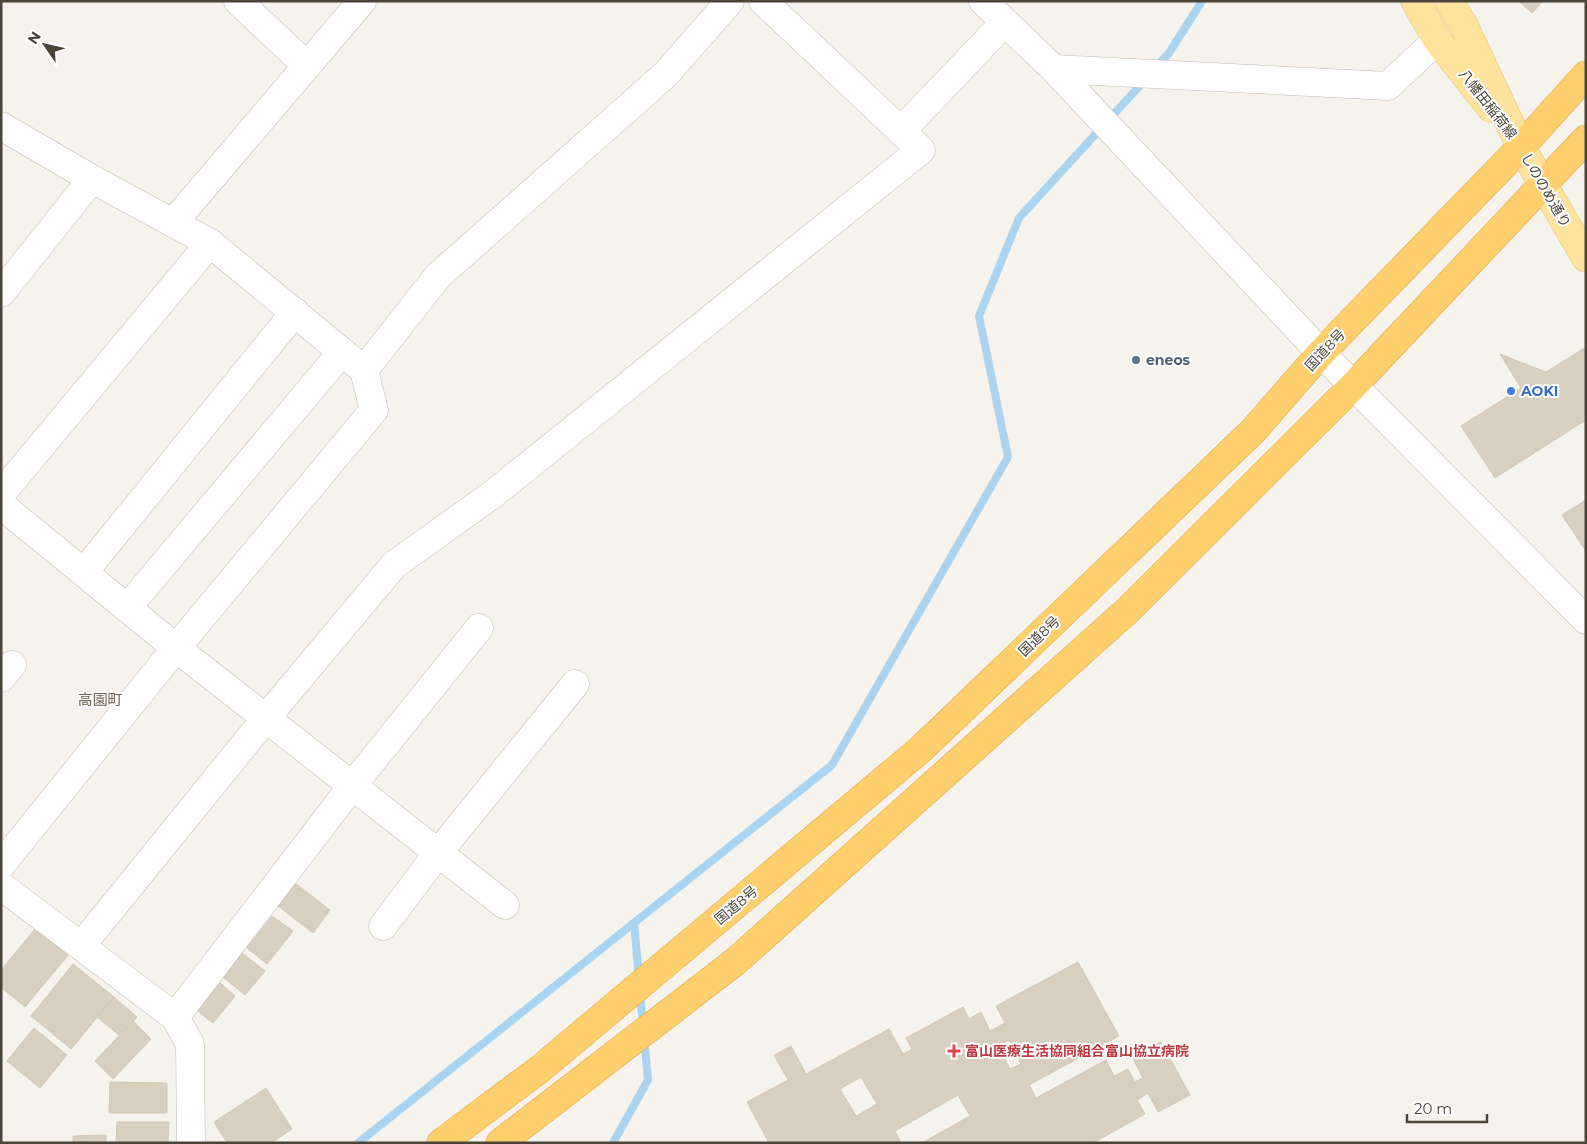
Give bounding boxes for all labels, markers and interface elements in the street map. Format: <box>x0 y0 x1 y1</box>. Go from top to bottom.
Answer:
north arrow <box>20 20 70 70</box>
text: N <box>24 28 45 47</box>
street label: 八幡田稲荷線 <box>1455 65 1521 143</box>
street label: しののめ通り <box>1517 149 1575 231</box>
street label: 国道8号 <box>1301 325 1349 375</box>
place label: eneos <box>1146 351 1191 369</box>
marker: eneos <box>1130 354 1142 366</box>
place label: AOKI <box>1520 382 1558 400</box>
marker: AOKI <box>1505 385 1517 397</box>
street label: 国道8号 <box>1014 612 1064 660</box>
district label: 高園町 <box>77 690 123 709</box>
street label: 国道8号 <box>711 882 761 928</box>
place label: 富山医療生活協同組合富山協立病院 <box>965 1042 1189 1060</box>
marker: 富山医療生活協同組合富山協立病院 <box>947 1044 961 1058</box>
scale bar <box>1407 1092 1487 1124</box>
text: 20 m <box>1414 1099 1452 1118</box>

